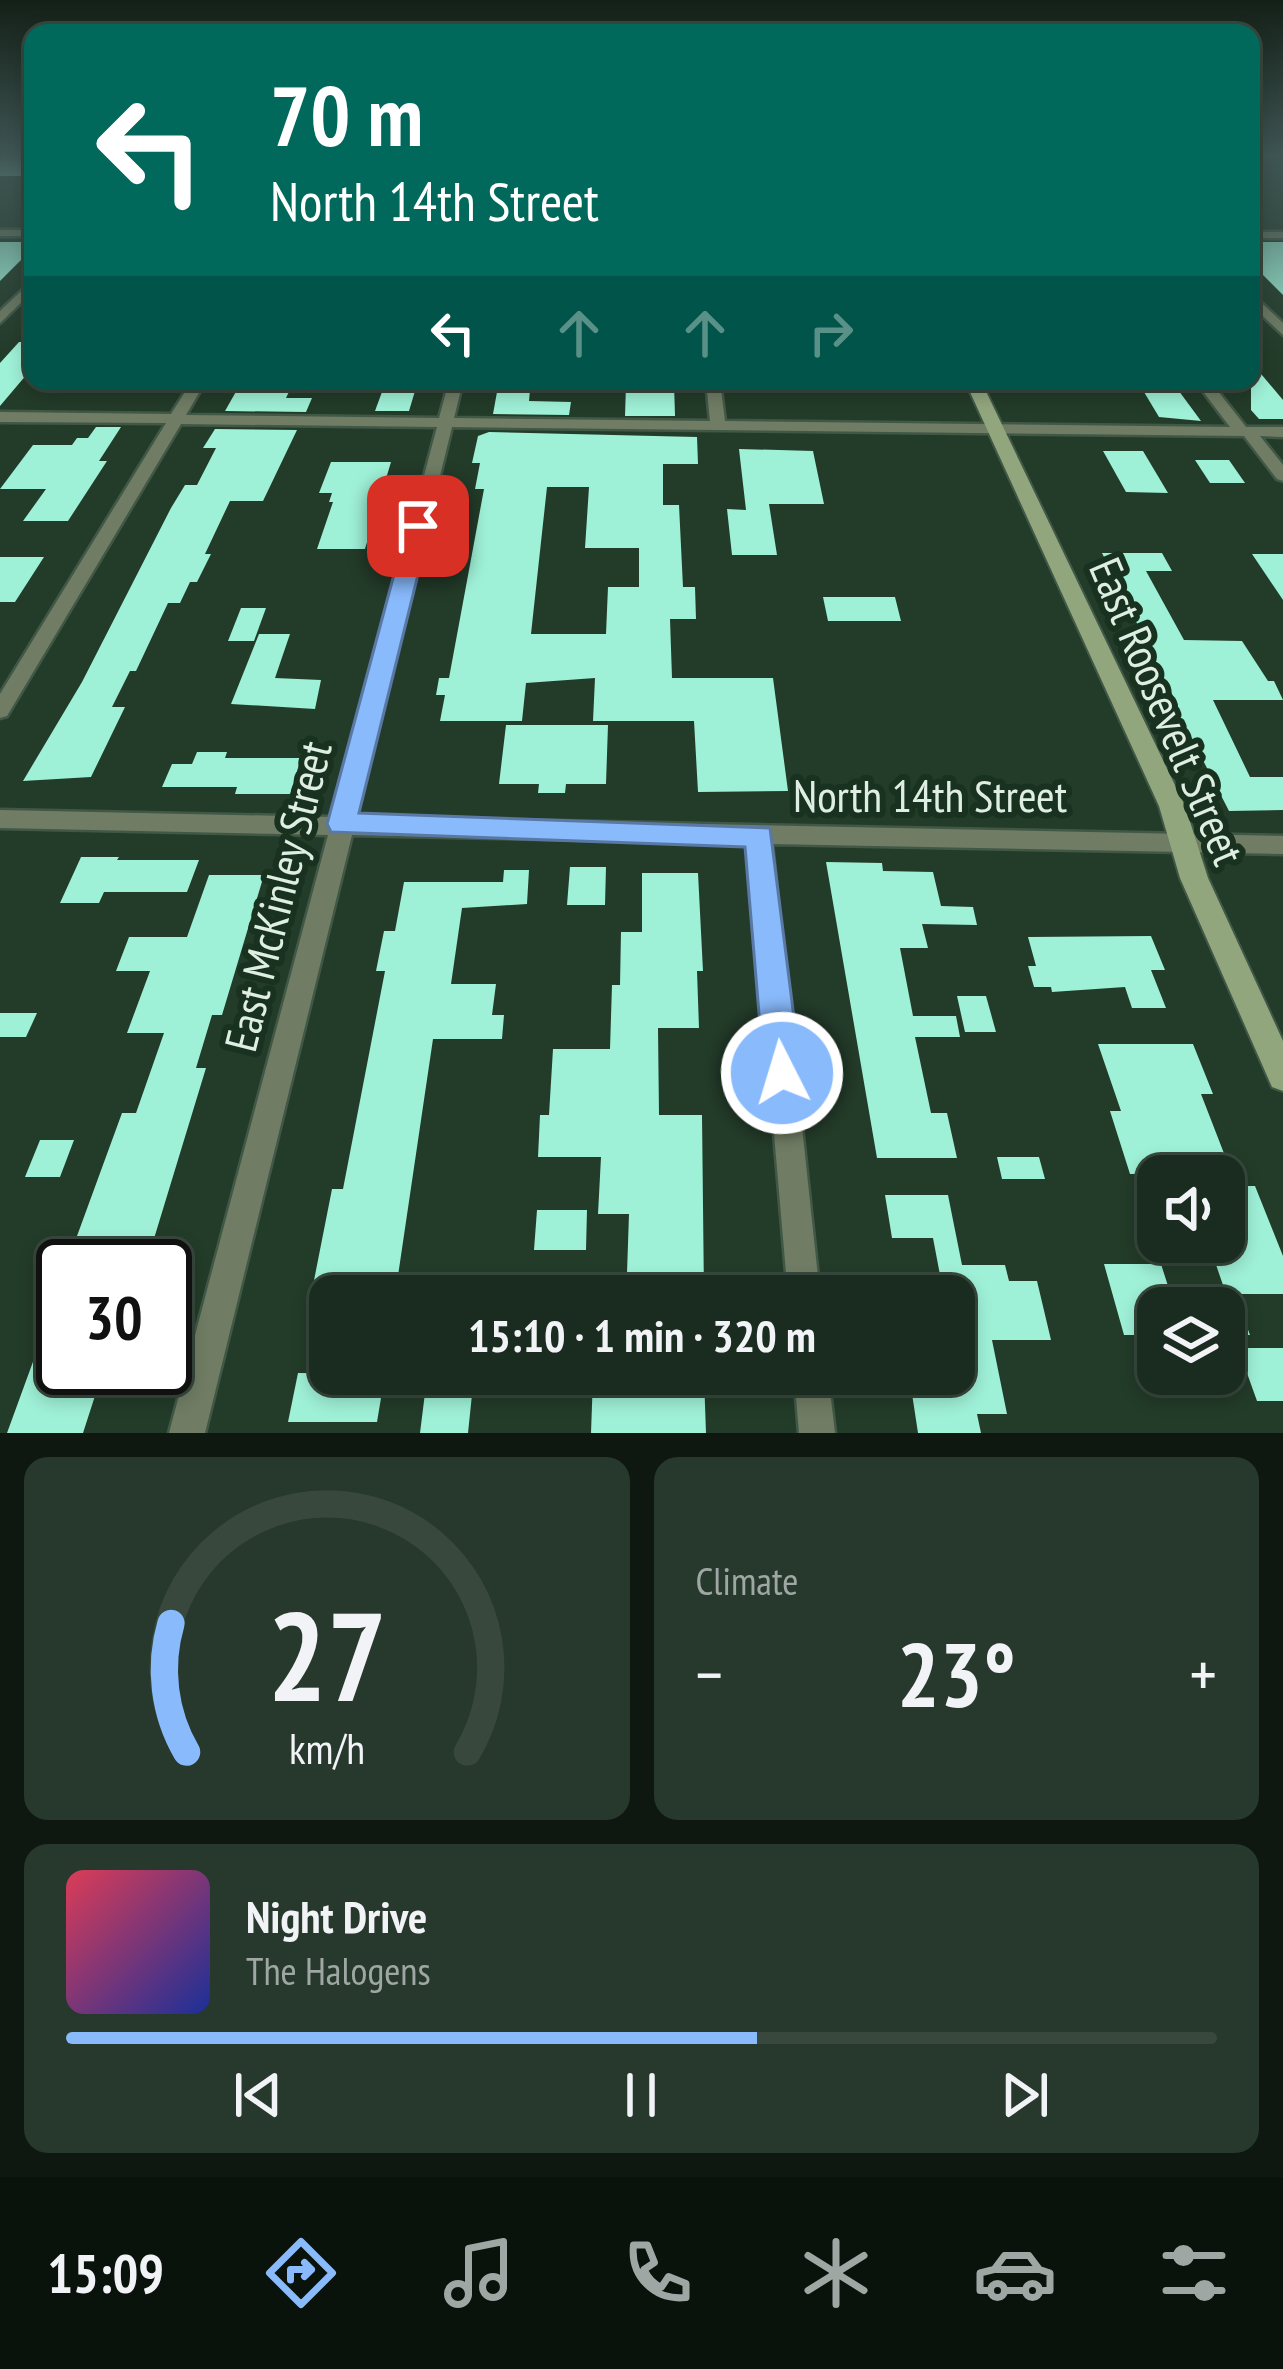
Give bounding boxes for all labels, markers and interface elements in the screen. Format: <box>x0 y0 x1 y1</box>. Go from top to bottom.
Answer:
text: 70 m <box>270 60 423 169</box>
icon: left <box>72 72 228 228</box>
text: North 14th Street <box>270 166 599 236</box>
icon: left <box>420 300 486 366</box>
icon: ahead <box>546 300 612 366</box>
icon: ahead <box>672 300 738 366</box>
icon: right <box>798 300 864 366</box>
pin <box>367 475 469 577</box>
icon: arrive <box>385 493 451 559</box>
street label: East Roosevelt Street <box>1077 549 1259 874</box>
street label: East McKinley Street <box>210 734 344 1057</box>
street label: North 14th Street <box>793 766 1068 824</box>
position arrow <box>719 1010 845 1136</box>
map controls <box>1137 1155 1245 1395</box>
button: sound <box>1137 1155 1245 1263</box>
speed limit sign: 30 <box>36 1239 192 1395</box>
button: layers <box>1137 1287 1245 1395</box>
text: 15:10 · 1 min · 320 m <box>468 1306 816 1364</box>
text: Climate <box>696 1555 798 1606</box>
text: 27 <box>267 1574 386 1735</box>
text: 23° <box>897 1615 1016 1732</box>
text: − <box>696 1631 723 1716</box>
text: + <box>1190 1631 1217 1716</box>
text: km/h <box>289 1719 365 1775</box>
text: Night Drive <box>246 1887 427 1945</box>
text: The Halogens <box>246 1945 431 1996</box>
icon: previous <box>225 2062 291 2128</box>
icon: pause <box>608 2062 674 2128</box>
icon: next <box>992 2062 1058 2128</box>
icon: directions <box>259 2231 343 2315</box>
icon: music <box>437 2231 521 2315</box>
icon: phone <box>616 2231 700 2315</box>
icon: climate <box>794 2231 878 2315</box>
icon: car <box>973 2231 1057 2315</box>
icon: filters <box>1152 2231 1236 2315</box>
text: 15:09 <box>47 2238 164 2308</box>

